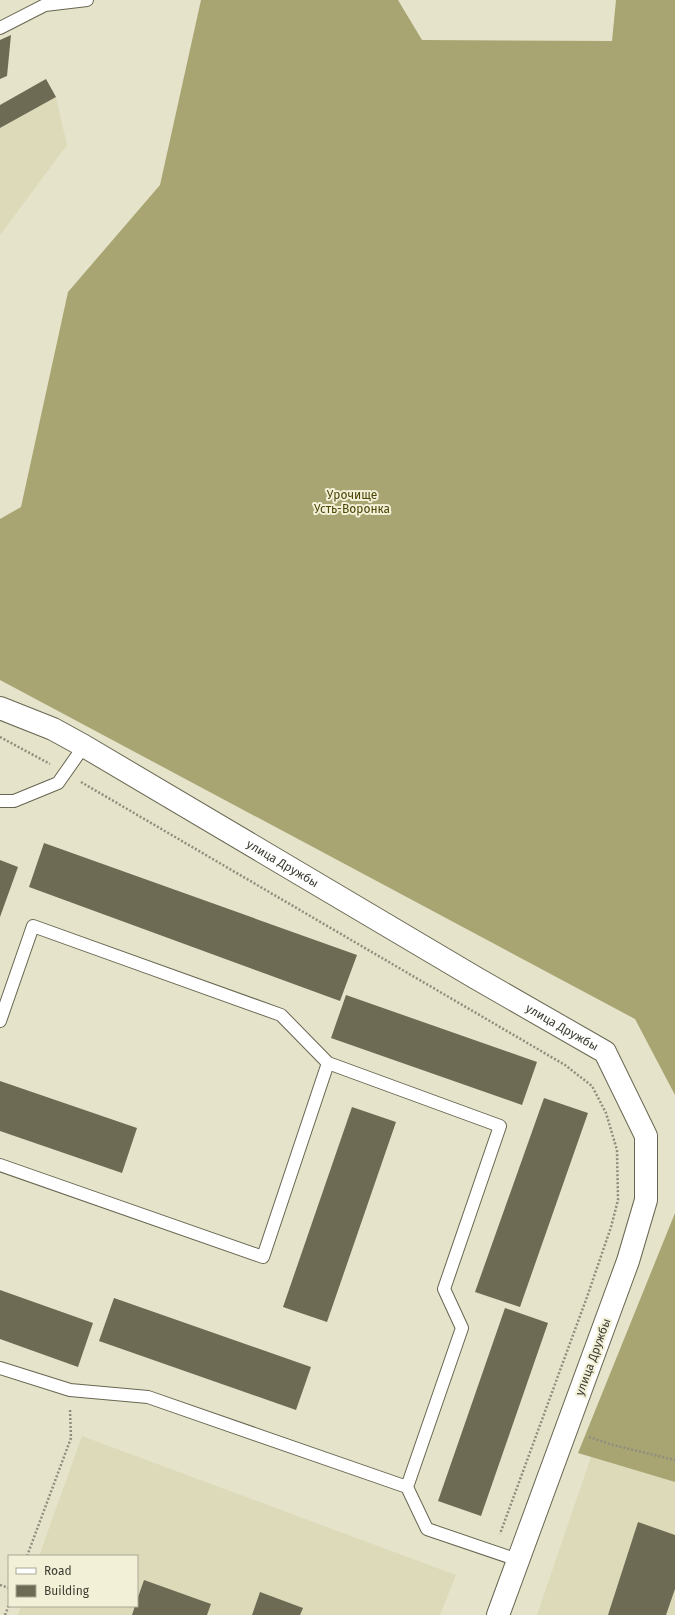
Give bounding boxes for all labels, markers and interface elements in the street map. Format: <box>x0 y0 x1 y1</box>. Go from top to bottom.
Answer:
park label: Урочище Усть-Воронка <box>314 488 390 516</box>
street label: улица Дружбы <box>244 837 321 890</box>
street label: улица Дружбы <box>523 1001 601 1054</box>
street label: улица Дружбы <box>573 1316 613 1398</box>
legend <box>8 1555 138 1607</box>
text: Road <box>44 1564 72 1578</box>
text: Building <box>44 1584 90 1598</box>

